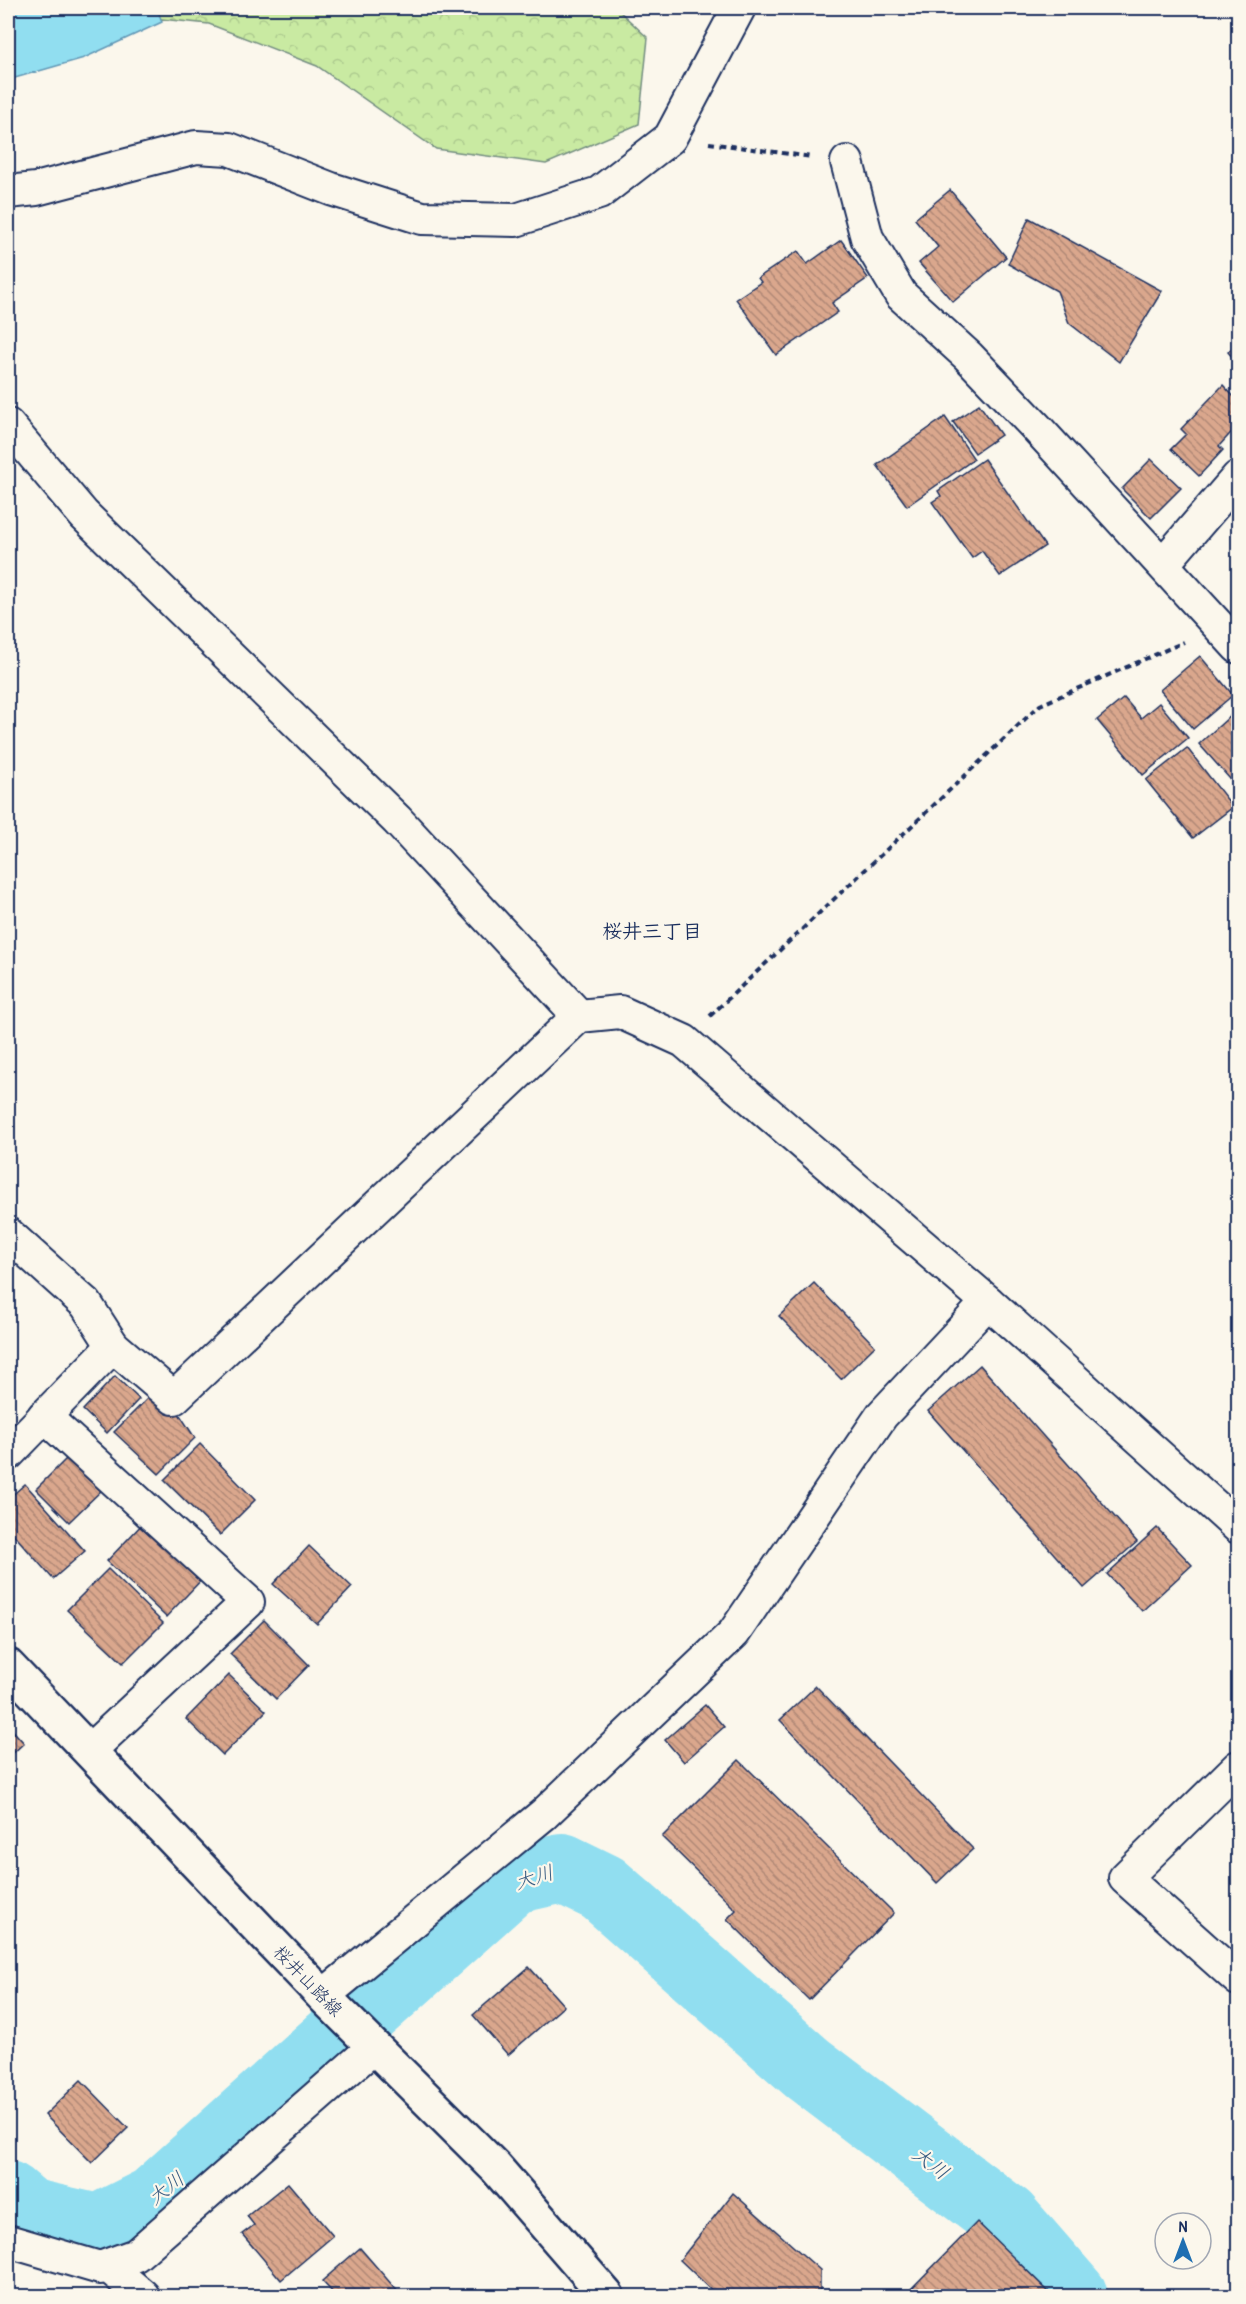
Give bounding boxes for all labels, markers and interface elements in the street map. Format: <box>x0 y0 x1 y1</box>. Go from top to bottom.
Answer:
district label: 桜井三丁目 <box>602 917 702 944</box>
water label: 大川 <box>511 1858 557 1895</box>
street label: 桜井山路線 <box>268 1940 349 2022</box>
water label: 大川 <box>907 2140 955 2185</box>
water label: 大川 <box>142 2165 190 2211</box>
north arrow <box>1153 2211 1213 2271</box>
text: N <box>1179 2215 1188 2237</box>

